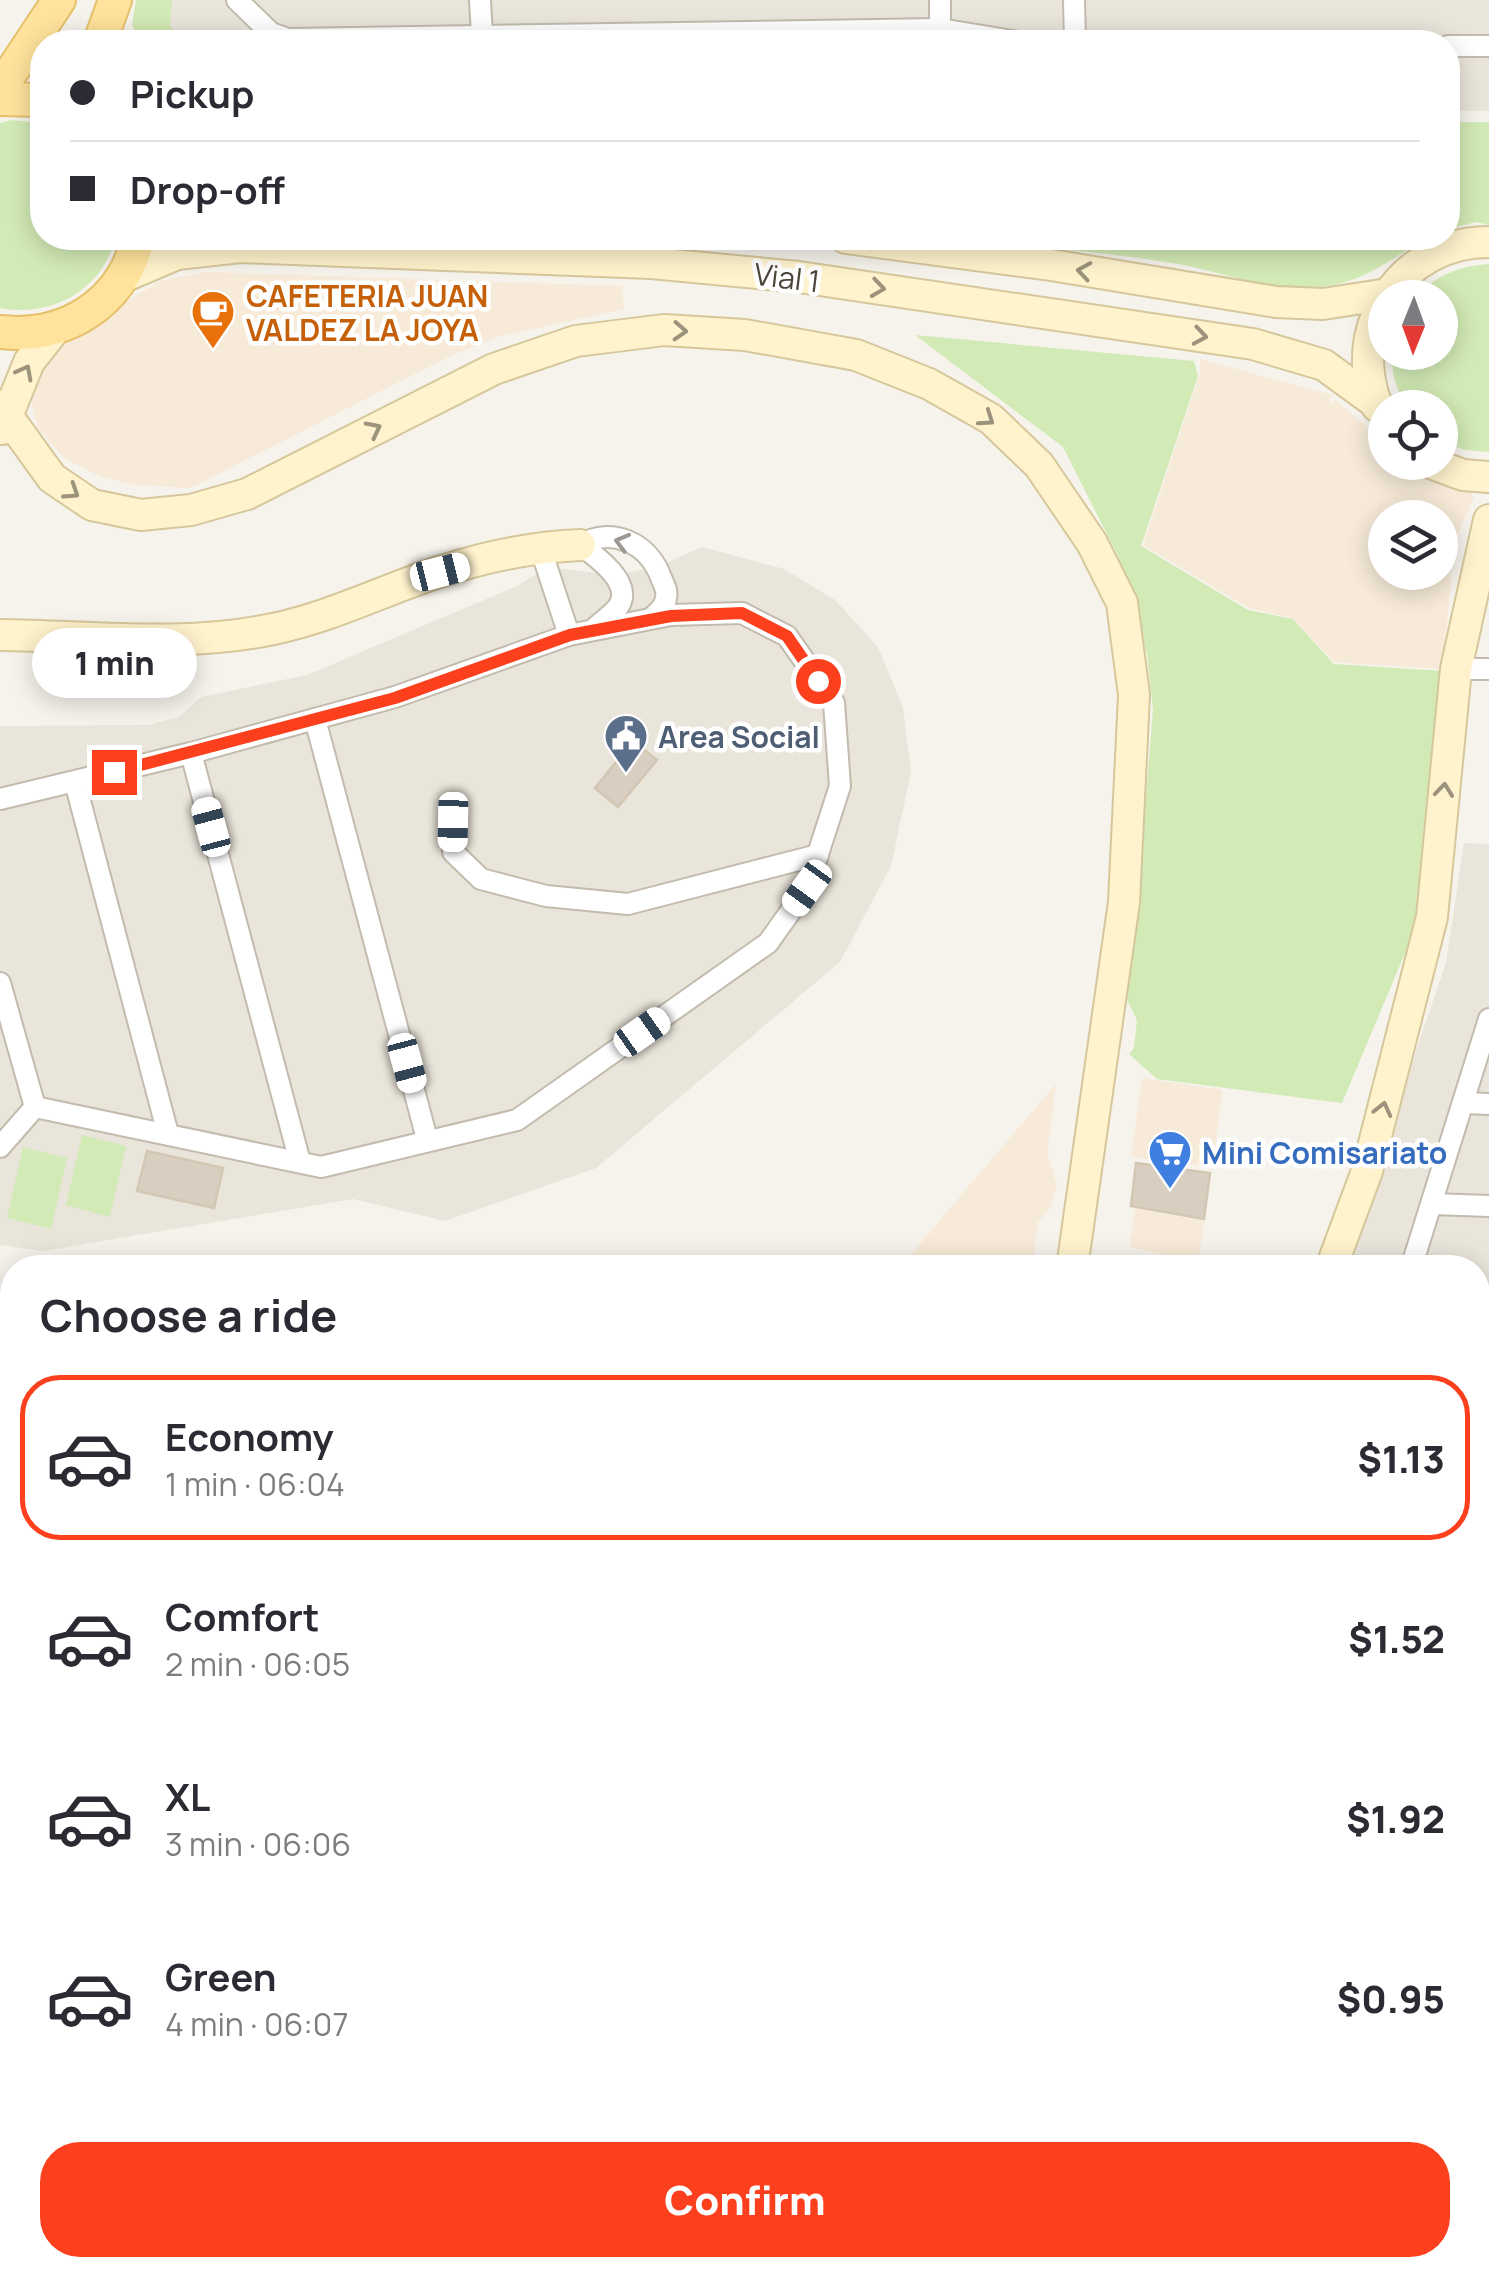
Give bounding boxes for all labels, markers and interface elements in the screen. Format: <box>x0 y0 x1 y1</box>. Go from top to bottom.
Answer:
text: Pickup <box>130 67 254 119</box>
text: Drop-off <box>130 163 285 215</box>
street label: Vial 1 <box>752 253 822 301</box>
one-way arrow <box>1076 261 1092 282</box>
place label: CAFETERIA JUAN VALDEZ LA JOYA <box>246 275 488 350</box>
one-way arrow <box>870 277 886 298</box>
north arrow <box>1368 280 1458 370</box>
map controls <box>1368 280 1458 590</box>
cafe icon: CAFETERIA JUAN VALDEZ LA JOYA <box>190 289 236 350</box>
one-way arrow <box>672 321 688 342</box>
one-way arrow <box>1191 324 1208 345</box>
one-way arrow <box>13 364 33 382</box>
button: locate <box>1368 390 1458 480</box>
one-way arrow <box>976 407 995 425</box>
one-way arrow <box>364 422 382 441</box>
one-way arrow <box>62 479 80 498</box>
button: layers <box>1368 500 1458 590</box>
one-way arrow <box>614 532 632 553</box>
car <box>407 550 473 594</box>
callout: 1 min <box>32 627 196 697</box>
text: 1 min <box>74 641 155 685</box>
route start <box>796 659 841 704</box>
public building icon: Area Social <box>603 713 649 774</box>
place label: Area Social <box>658 716 820 757</box>
route end <box>92 750 137 795</box>
one-way arrow <box>1433 782 1455 798</box>
car <box>437 792 469 852</box>
car <box>189 794 233 860</box>
car <box>777 855 837 921</box>
car <box>609 1003 675 1061</box>
car <box>385 1030 429 1096</box>
one-way arrow <box>1371 1101 1392 1118</box>
supermarket icon: Mini Comisariato <box>1147 1129 1193 1190</box>
place label: Mini Comisariato <box>1202 1132 1447 1173</box>
text: Choose a ride <box>40 1284 337 1346</box>
text: Economy <box>165 1410 334 1462</box>
icon: car <box>45 1413 135 1503</box>
text: $1.13 <box>1358 1432 1445 1484</box>
text: 1 min · 06:04 <box>165 1462 345 1506</box>
text: Comfort <box>165 1590 319 1642</box>
icon: car <box>45 1593 135 1683</box>
text: $1.52 <box>1348 1612 1445 1664</box>
text: 2 min · 06:05 <box>165 1642 350 1686</box>
text: XL <box>165 1770 210 1822</box>
icon: car <box>45 1773 135 1863</box>
text: $1.92 <box>1346 1792 1445 1844</box>
text: 3 min · 06:06 <box>165 1822 351 1866</box>
text: Green <box>165 1950 277 2002</box>
icon: car <box>45 1953 135 2043</box>
text: $0.95 <box>1337 1972 1445 2024</box>
text: 4 min · 06:07 <box>165 2002 348 2046</box>
button: Confirm <box>40 2142 1450 2257</box>

